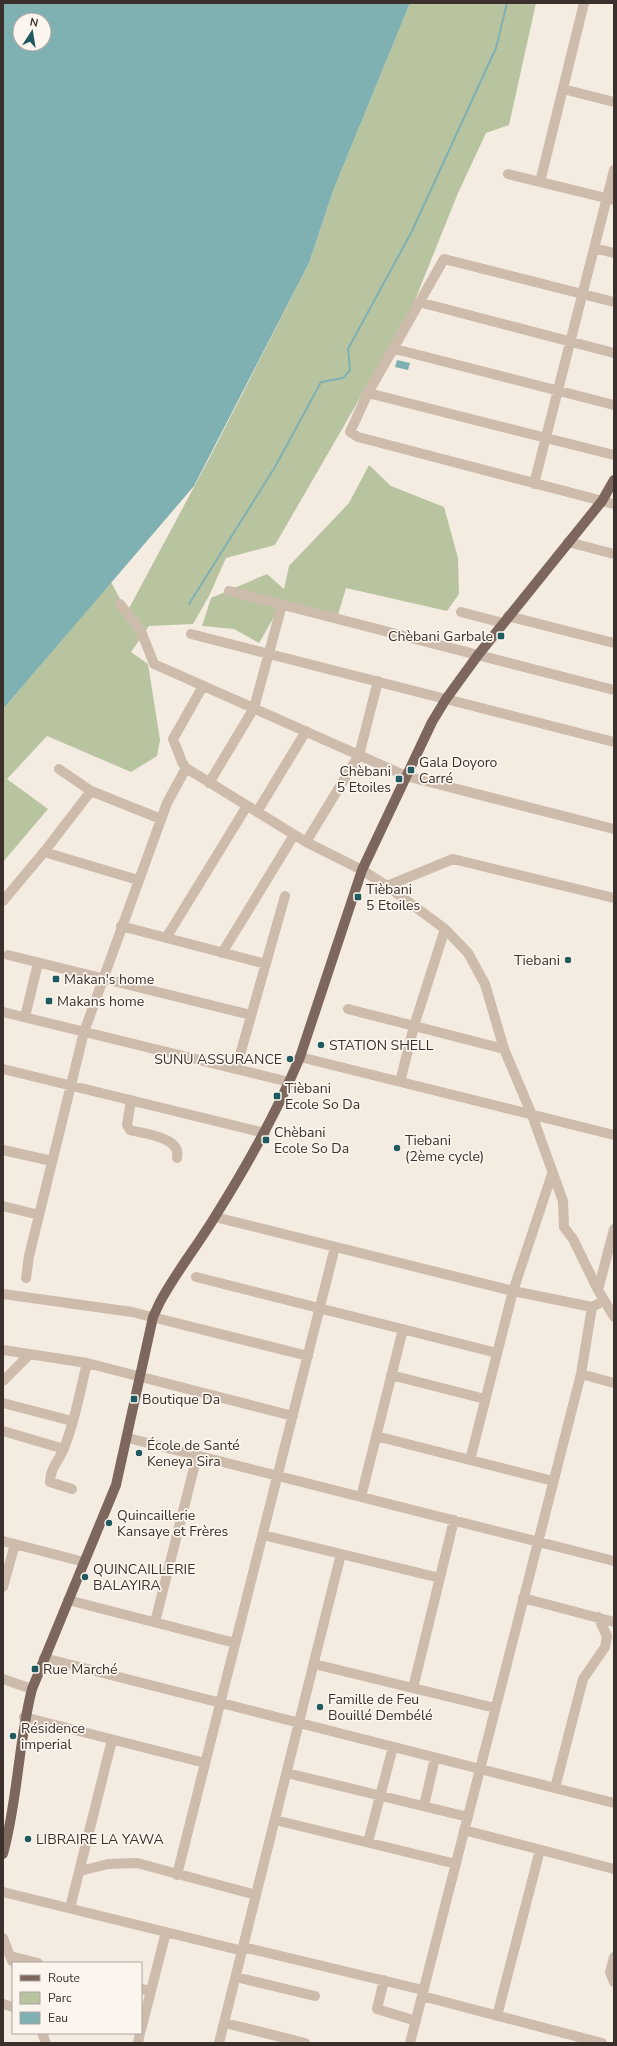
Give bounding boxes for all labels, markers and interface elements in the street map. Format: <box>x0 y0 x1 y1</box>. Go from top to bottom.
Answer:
north arrow <box>12 12 52 52</box>
text: N <box>28 15 40 31</box>
place label: Chèbani Garbale <box>388 627 493 646</box>
marker: Chèbani Garbale <box>496 631 506 641</box>
place label: Gala Doyoro Carré <box>419 753 498 788</box>
place label: Chèbani 5 Etoiles <box>337 762 391 797</box>
marker: Gala Doyoro Carré <box>406 765 416 775</box>
marker: Chèbani 5 Etoiles <box>394 774 404 784</box>
place label: Tièbani 5 Etoiles <box>366 880 420 915</box>
marker: Tièbani 5 Etoiles <box>353 892 363 902</box>
place label: Tiebani <box>514 951 560 970</box>
marker: Tiebani <box>563 955 573 965</box>
place label: Makan's home <box>64 970 154 989</box>
marker: Makan's home <box>51 974 61 984</box>
place label: Makans home <box>57 992 144 1011</box>
marker: Makans home <box>44 996 54 1006</box>
place label: STATION SHELL <box>329 1036 434 1055</box>
marker: STATION SHELL <box>316 1040 326 1050</box>
place label: SUNU ASSURANCE <box>154 1050 282 1069</box>
marker: SUNU ASSURANCE <box>285 1054 295 1064</box>
place label: Tièbani Ecole So Da <box>285 1079 360 1114</box>
marker: Tièbani Ecole So Da <box>272 1091 282 1101</box>
place label: Chèbani Ecole So Da <box>274 1123 349 1158</box>
place label: Tiebani (2ème cycle) <box>405 1131 484 1166</box>
marker: Chèbani Ecole So Da <box>261 1135 271 1145</box>
marker: Tiebani (2ème cycle) <box>392 1143 402 1153</box>
place label: Boutique Da <box>142 1390 220 1409</box>
marker: Boutique Da <box>129 1394 139 1404</box>
place label: École de Santé Keneya Sira <box>147 1436 240 1471</box>
marker: École de Santé Keneya Sira <box>134 1448 144 1458</box>
place label: Quincaillerie Kansaye et Frères <box>117 1506 229 1541</box>
marker: Quincaillerie Kansaye et Frères <box>104 1518 114 1528</box>
place label: QUINCAILLERIE BALAYIRA <box>93 1560 195 1595</box>
marker: QUINCAILLERIE BALAYIRA <box>80 1572 90 1582</box>
place label: Rue Marché <box>43 1660 117 1679</box>
marker: Rue Marché <box>30 1664 40 1674</box>
place label: Famille de Feu Bouillé Dembélé <box>328 1690 433 1725</box>
marker: Famille de Feu Bouillé Dembélé <box>315 1702 325 1712</box>
place label: Résidence imperial <box>21 1719 85 1754</box>
marker: Résidence imperial <box>8 1731 18 1741</box>
place label: LIBRAIRE LA YAWA <box>36 1830 164 1849</box>
marker: LIBRAIRE LA YAWA <box>23 1834 33 1844</box>
legend <box>12 1962 142 2034</box>
text: Route <box>48 1970 80 1986</box>
text: Parc <box>48 1990 72 2006</box>
text: Eau <box>48 2010 68 2026</box>

